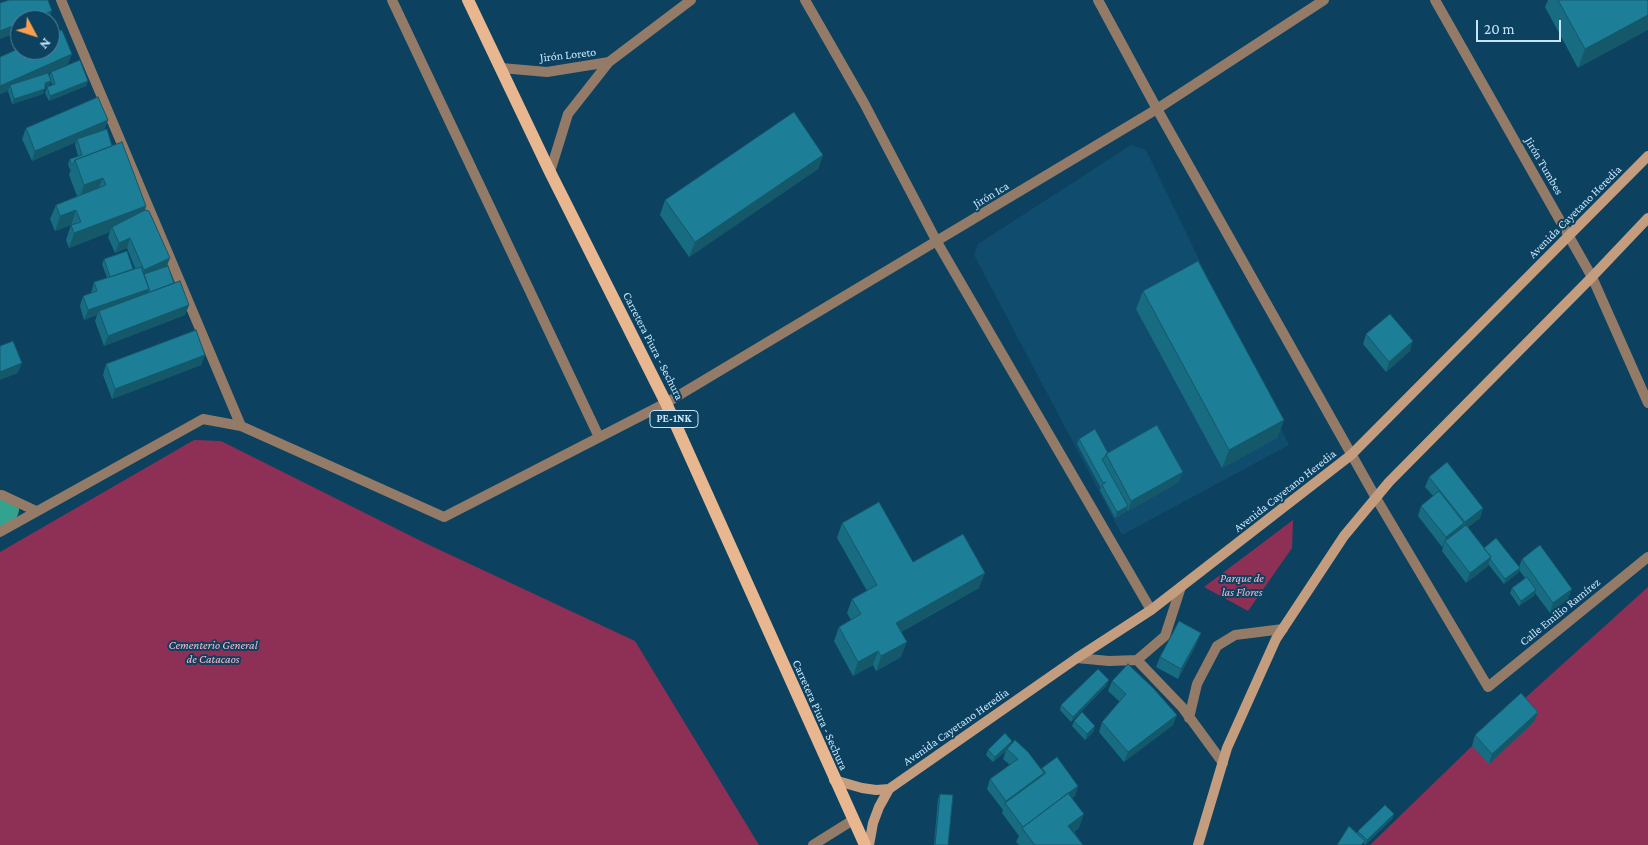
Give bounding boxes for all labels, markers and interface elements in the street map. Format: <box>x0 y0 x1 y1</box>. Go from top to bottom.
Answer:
north arrow <box>10 10 60 60</box>
scale bar <box>1478 10 1563 42</box>
text: 20 m <box>1484 21 1515 37</box>
text: N <box>37 35 55 53</box>
street label: Jirón Loreto <box>539 45 597 65</box>
street label: Jirón Tumbes <box>1522 135 1566 197</box>
street label: Avenida Cayetano Heredia <box>1525 162 1625 262</box>
street label: Jirón Ica <box>970 179 1012 211</box>
street label: Carretera Piura - Sechura <box>620 290 686 402</box>
road number: PE-1NK <box>650 410 698 428</box>
street label: Avenida Cayetano Heredia <box>1231 447 1339 535</box>
park label: Parque de las Flores <box>1220 571 1264 599</box>
street label: Calle Emilio Ramírez <box>1517 575 1603 649</box>
park label: Cementerio General de Catacaos <box>168 638 258 666</box>
street label: Carretera Piura - Sechura <box>789 658 851 772</box>
street label: Avenida Cayetano Heredia <box>900 685 1012 769</box>

